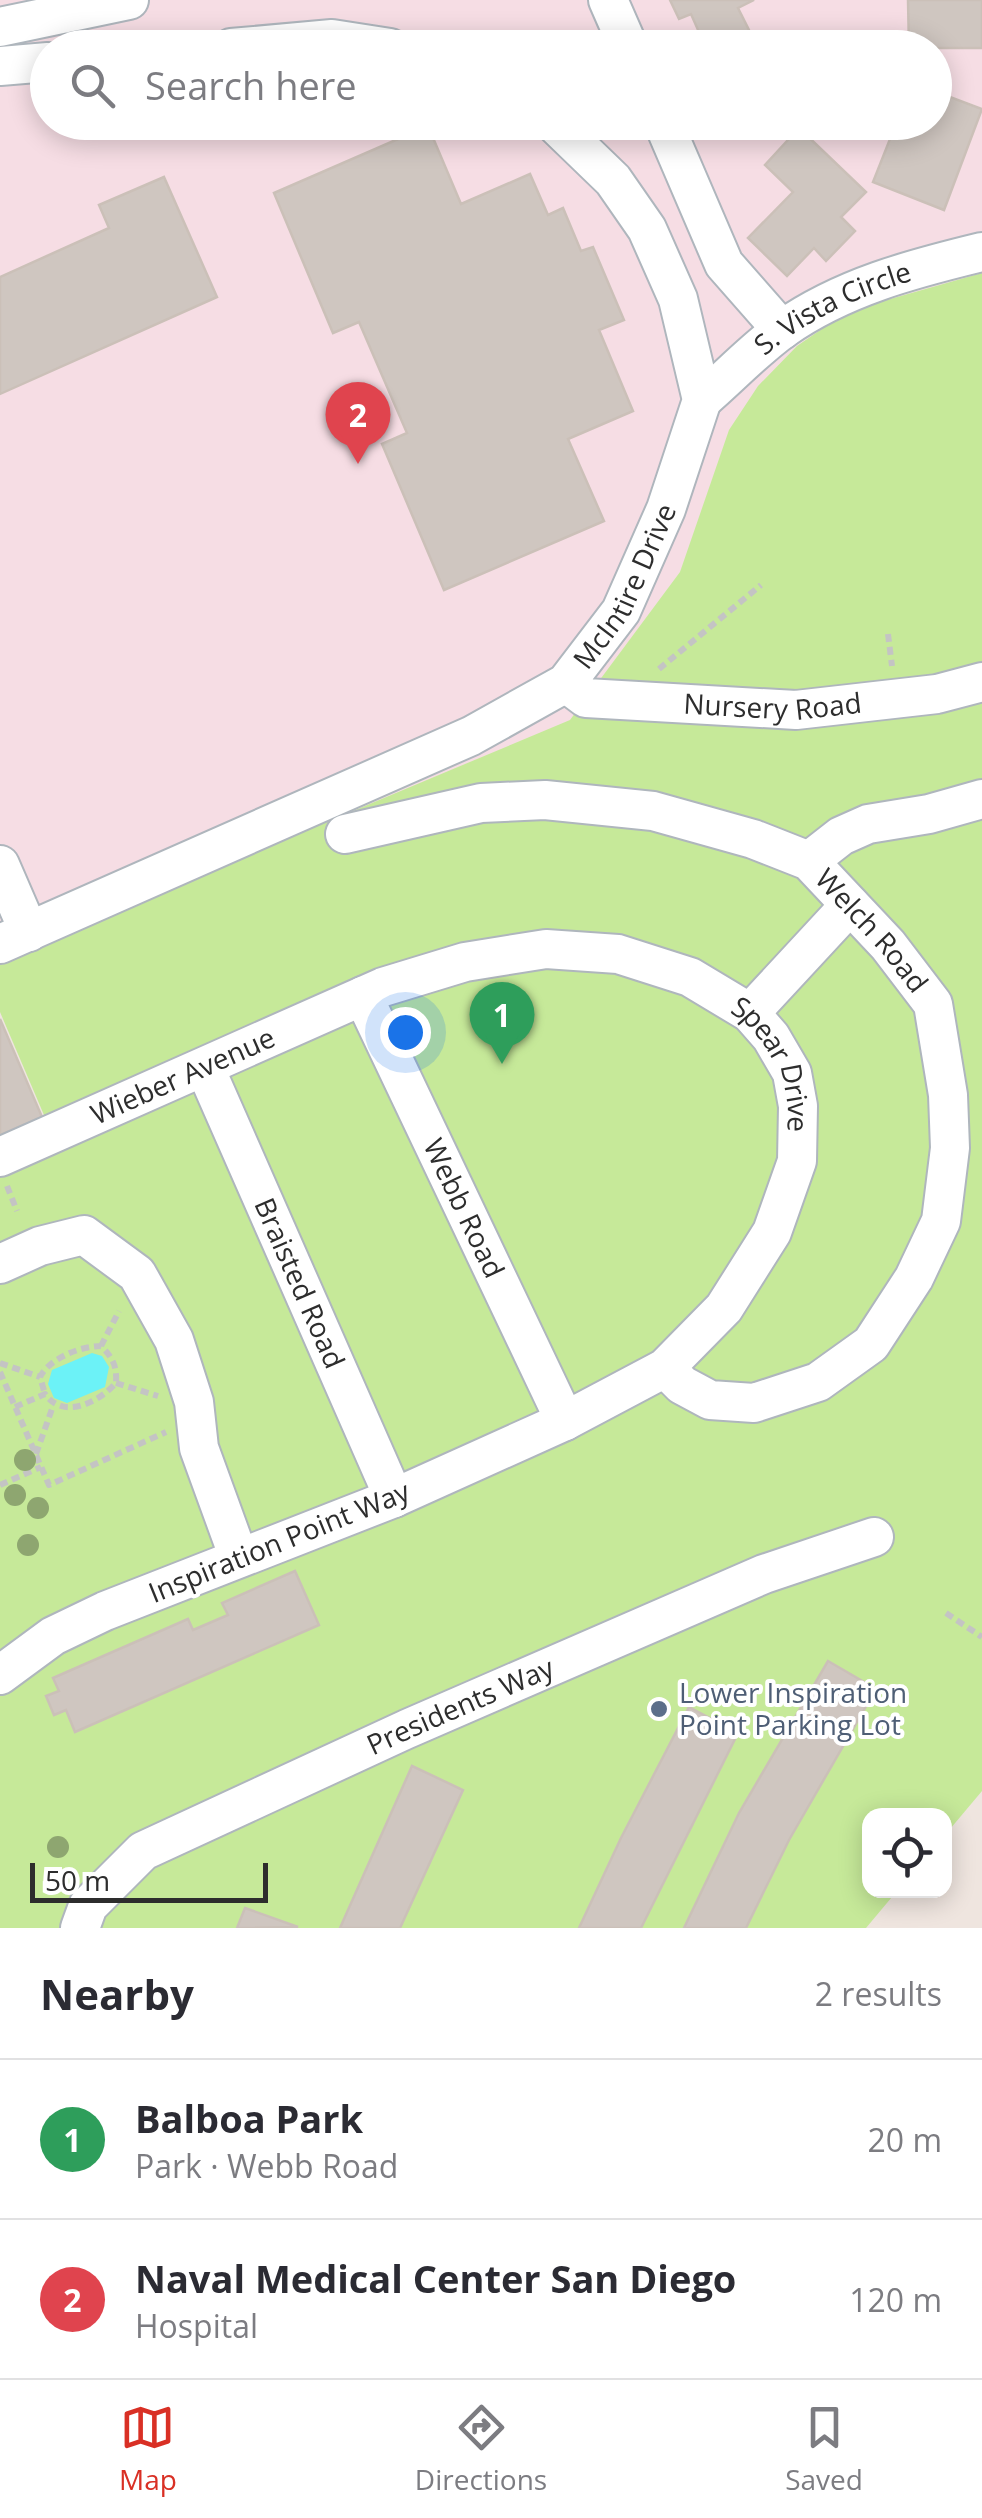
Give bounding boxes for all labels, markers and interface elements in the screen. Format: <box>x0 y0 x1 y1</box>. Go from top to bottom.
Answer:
search box <box>30 30 952 140</box>
icon: search <box>65 58 120 113</box>
text: Search here <box>145 59 357 111</box>
street label: S. Vista Circle <box>745 252 916 363</box>
pin: 2 <box>326 382 390 464</box>
street label: McIntire Drive <box>564 497 684 676</box>
street label: Nursery Road <box>683 683 863 728</box>
street label: Welch Road <box>808 860 937 1000</box>
pin: 1 <box>470 982 534 1064</box>
street label: Spear Drive <box>725 987 818 1132</box>
your location <box>380 1007 431 1058</box>
street label: Wieber Avenue <box>84 1017 281 1132</box>
street label: Webb Road <box>415 1132 514 1284</box>
street label: Braisted Road <box>246 1192 355 1374</box>
street label: Inspiration Point Way <box>142 1471 416 1611</box>
street label: Presidents Way <box>360 1647 560 1763</box>
place label: Lower Inspiration Point Parking Lot <box>679 1673 907 1743</box>
marker: Lower Inspiration Point Parking Lot <box>648 1698 670 1720</box>
map controls <box>862 1808 952 1898</box>
button: locate <box>862 1808 952 1898</box>
scale bar <box>30 1858 268 1902</box>
text: 50 m <box>45 1861 110 1899</box>
text: Nearby <box>40 1965 194 2022</box>
text: 2 results <box>815 1972 942 2015</box>
text: Balboa Park <box>135 2092 363 2144</box>
text: 1 <box>63 2118 82 2161</box>
text: 20 m <box>867 2118 942 2161</box>
text: Park · Webb Road <box>135 2144 398 2187</box>
text: Naval Medical Center San Diego <box>135 2252 736 2304</box>
text: 2 <box>63 2278 82 2321</box>
text: 120 m <box>849 2278 942 2321</box>
text: Hospital <box>135 2304 258 2347</box>
tab: Map <box>119 2400 177 2498</box>
tab: Directions <box>415 2400 547 2498</box>
tab: Saved <box>785 2400 863 2498</box>

